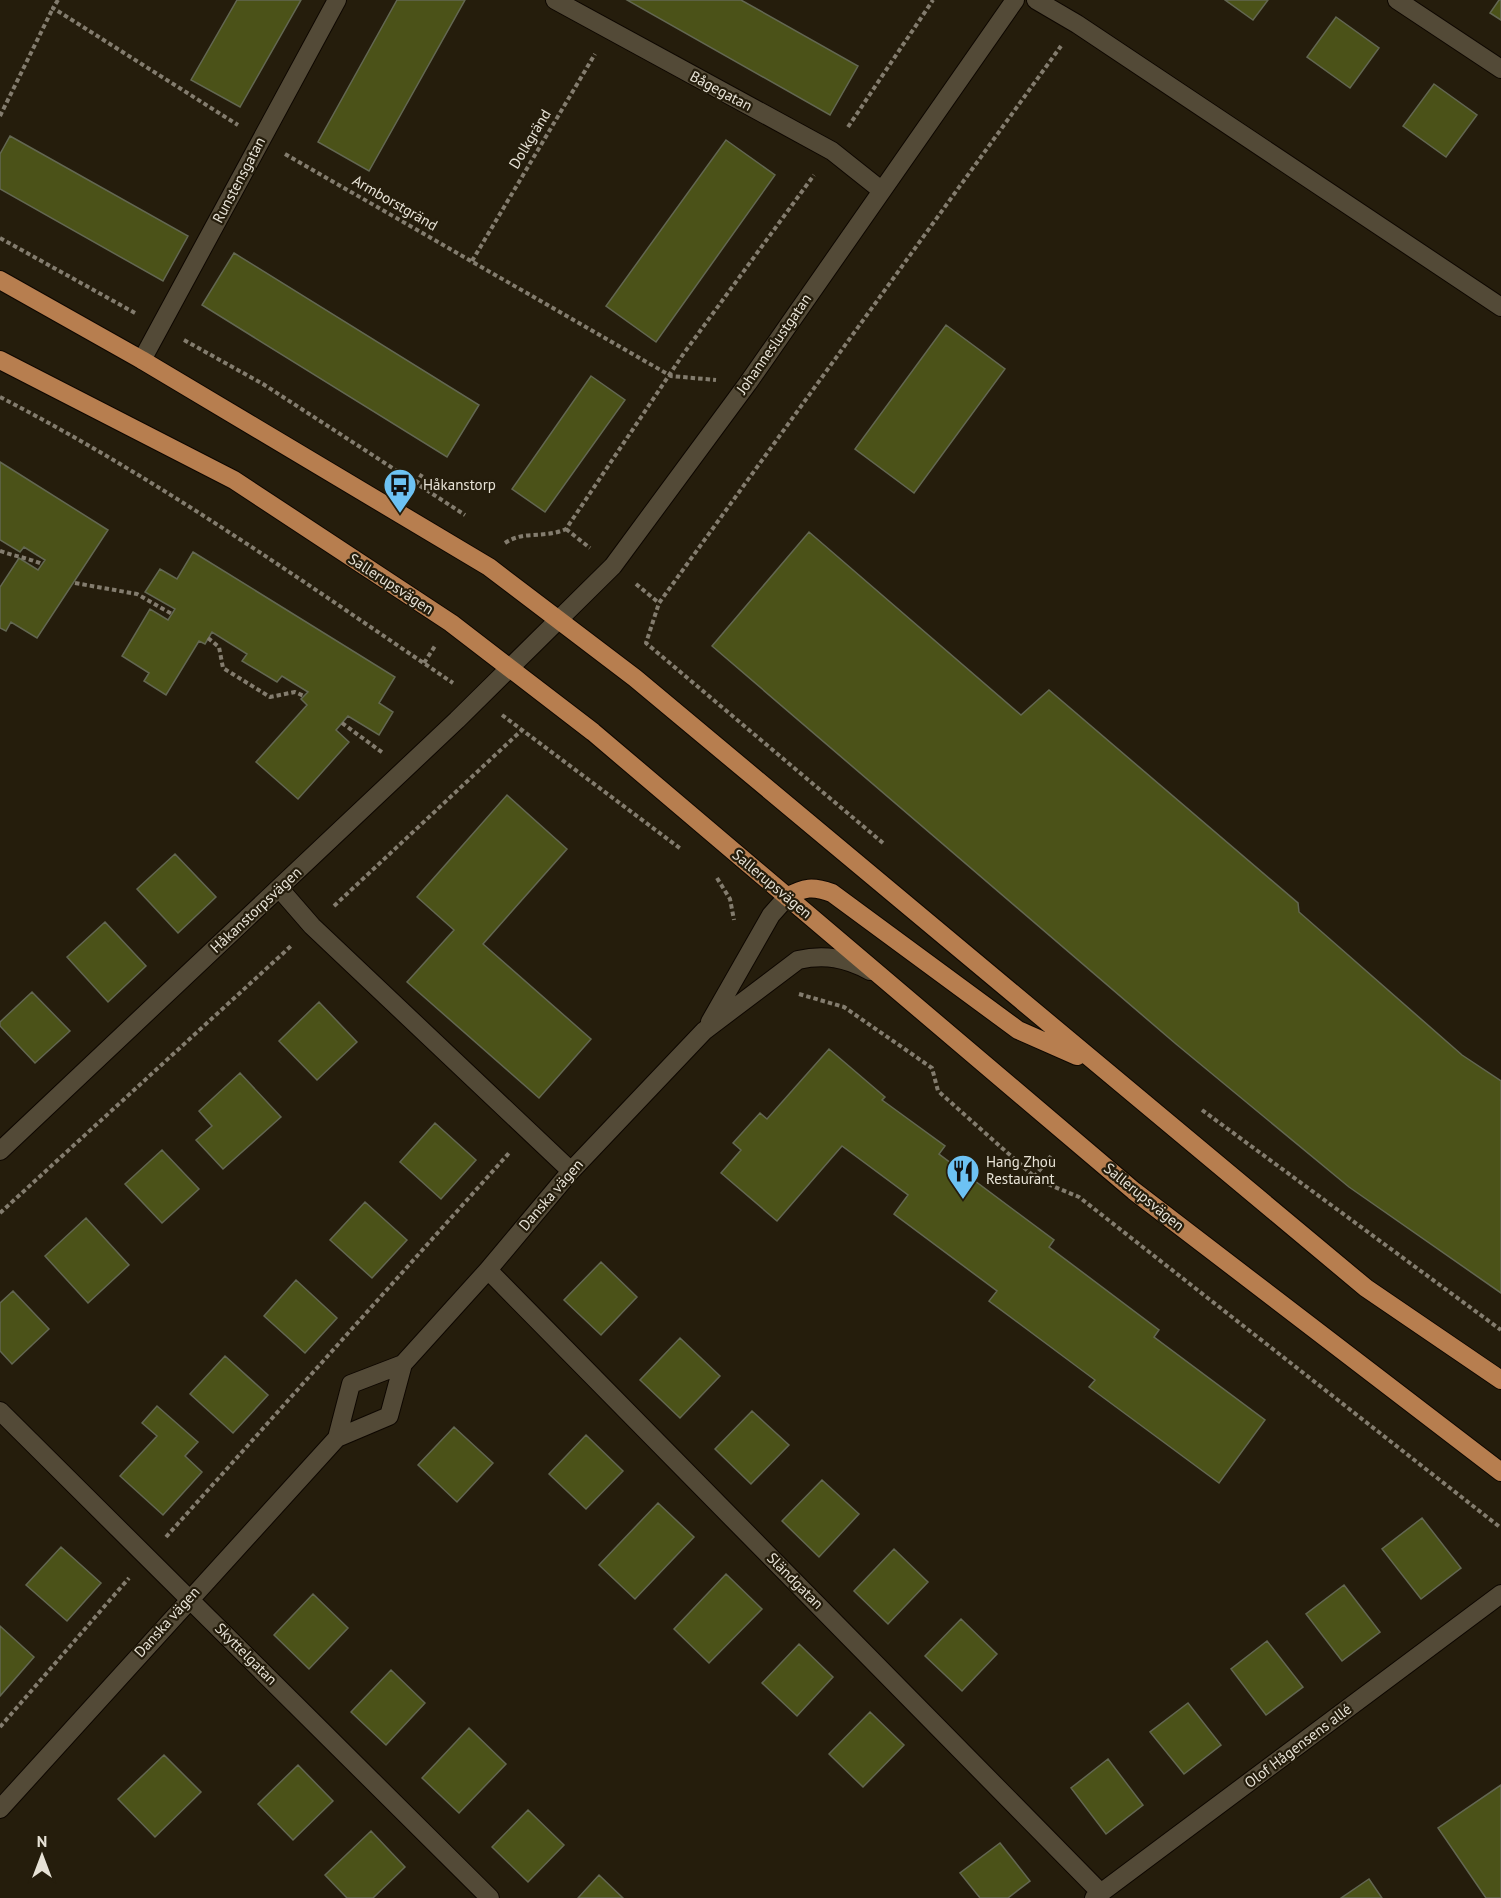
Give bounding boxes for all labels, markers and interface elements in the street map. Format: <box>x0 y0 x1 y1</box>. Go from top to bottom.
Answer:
street label: Bågegatan <box>687 66 756 115</box>
street label: Dolkgränd <box>504 106 555 172</box>
street label: Runstensgatan <box>208 134 269 226</box>
street label: Armborstgränd <box>349 170 441 235</box>
street label: Johanneslustgatan <box>731 290 815 398</box>
bus stop icon: Håkanstorp <box>382 467 418 514</box>
place label: Håkanstorp <box>423 475 496 494</box>
street label: Sallerupsvägen <box>345 549 438 618</box>
street label: Sallerupsvägen <box>729 845 816 922</box>
street label: Håkanstorpsvägen <box>206 863 305 957</box>
place label: Hang Zhou Restaurant <box>986 1152 1056 1188</box>
restaurant icon: Hang Zhou Restaurant <box>945 1153 981 1200</box>
street label: Danska vägen <box>514 1155 587 1234</box>
street label: Sallerupsvägen <box>1100 1158 1188 1235</box>
street label: Sländgatan <box>763 1548 828 1613</box>
street label: Danska vägen <box>130 1582 203 1661</box>
street label: Skyttelgatan <box>211 1619 281 1689</box>
street label: Olof Hågensens allé <box>1240 1699 1355 1792</box>
north arrow <box>12 1826 72 1886</box>
text: N <box>37 1831 47 1851</box>

